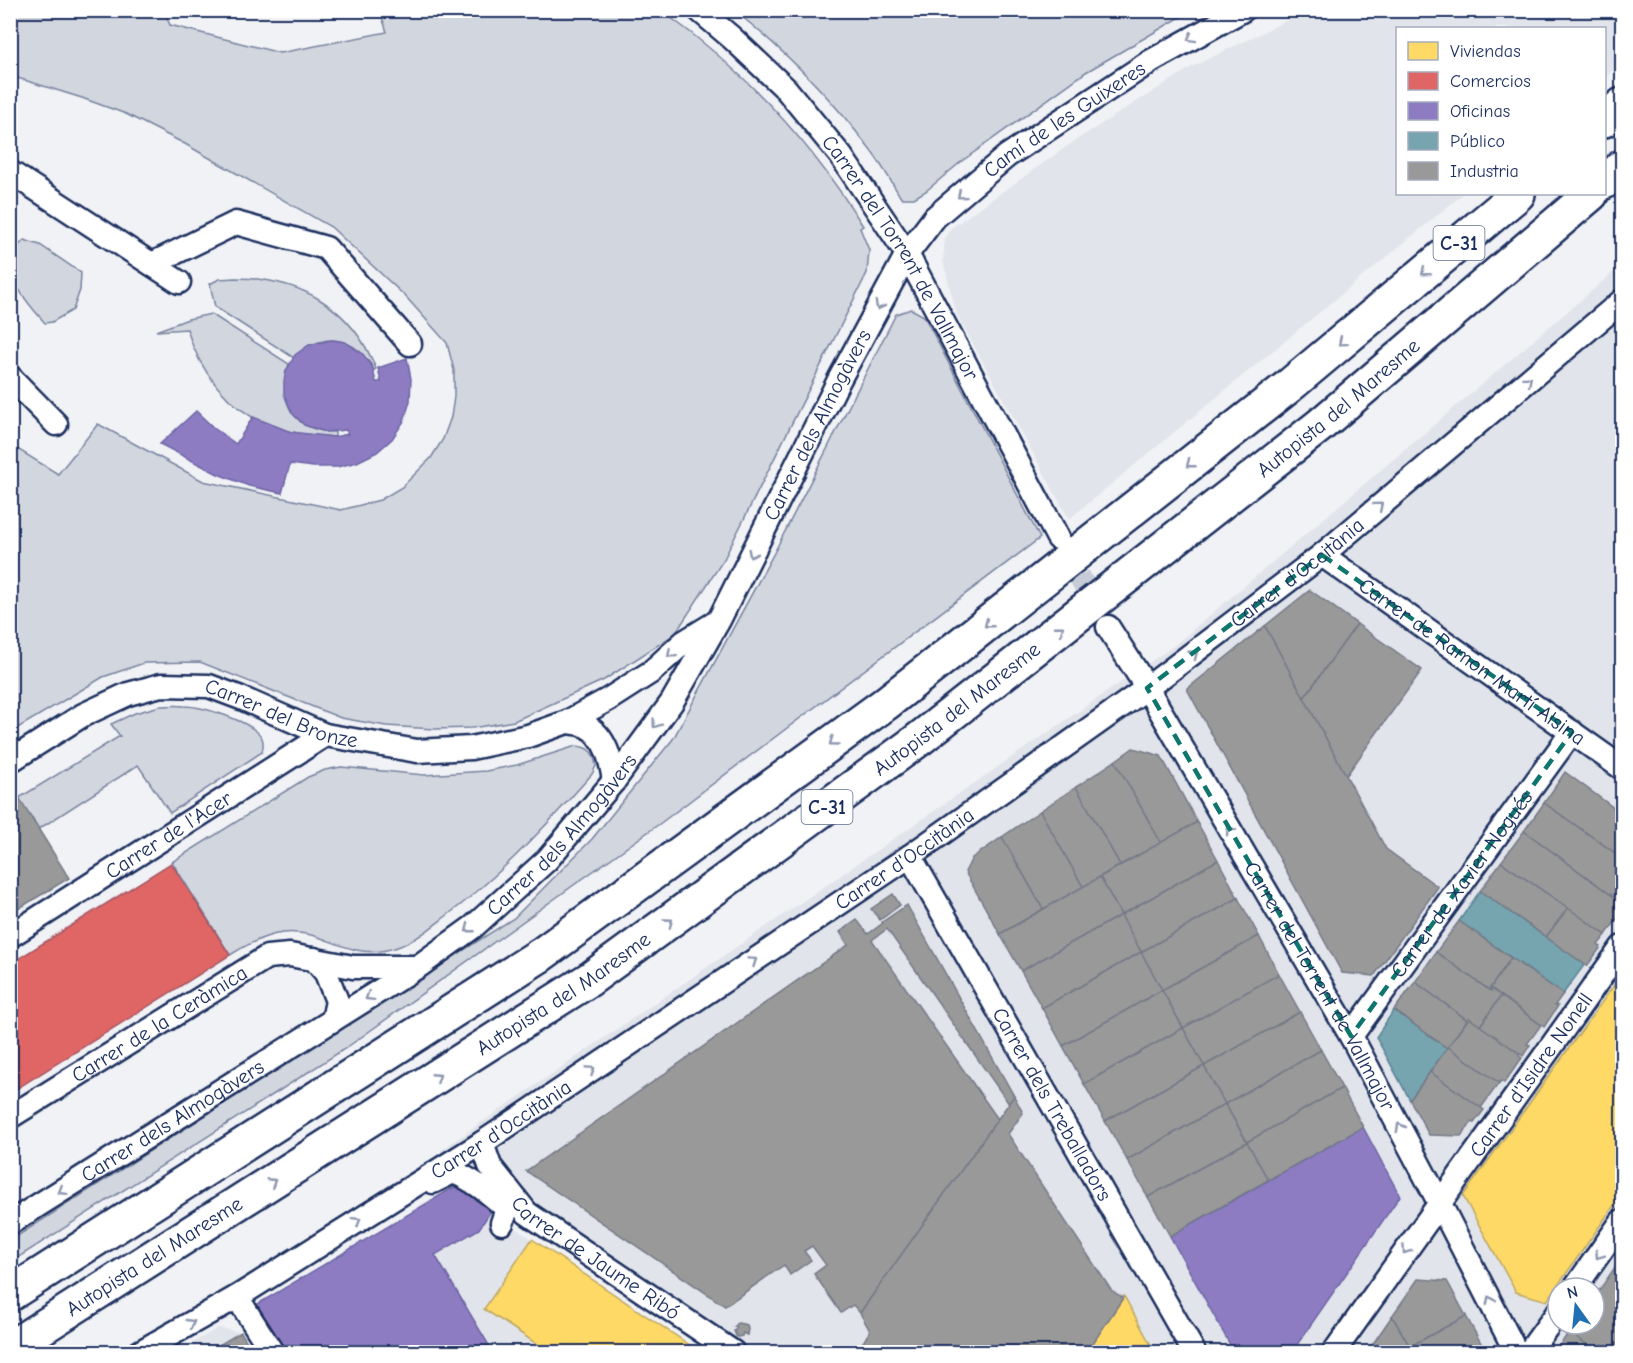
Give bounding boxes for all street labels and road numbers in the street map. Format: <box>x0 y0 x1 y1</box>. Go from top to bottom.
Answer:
street label: Camí de les Guixeres <box>979 56 1150 183</box>
street label: Carrer del Torrent de Vallmajor <box>817 130 984 384</box>
road number: C-31 <box>1434 226 1484 260</box>
street label: Carrer dels Almogàvers <box>759 325 876 524</box>
street label: Autopista del Maresme <box>1252 333 1425 482</box>
street label: Carrer d'Occitània <box>1225 513 1369 632</box>
street label: Carrer de Ramon Martí Alsina <box>1354 573 1590 750</box>
street label: Autopista del Maresme <box>869 637 1045 781</box>
street label: Carrer del Bronze <box>202 674 360 752</box>
street label: Carrer dels Almogàvers <box>482 749 642 921</box>
street label: Carrer de l'Acer <box>101 786 236 884</box>
street label: Carrer de Xavier Nogués <box>1386 786 1538 982</box>
road number: C-31 <box>802 790 852 824</box>
street label: Carrer d'Occitània <box>830 803 978 915</box>
street label: Carrer del Torrent de Vallmajor <box>1240 857 1400 1115</box>
street label: Autopista del Maresme <box>472 927 655 1060</box>
street label: Carrer de la Ceràmica <box>67 960 252 1088</box>
street label: Carrer d'Isidre Nonell <box>1464 988 1598 1162</box>
street label: Carrer dels Treballadors <box>987 1003 1117 1205</box>
street label: Carrer dels Almogàvers <box>77 1054 268 1187</box>
street label: Carrer d'Occitània <box>426 1075 576 1184</box>
street label: Autopista del Maresme <box>62 1191 247 1321</box>
street label: Carrer de Jaume Ribó <box>506 1191 685 1325</box>

